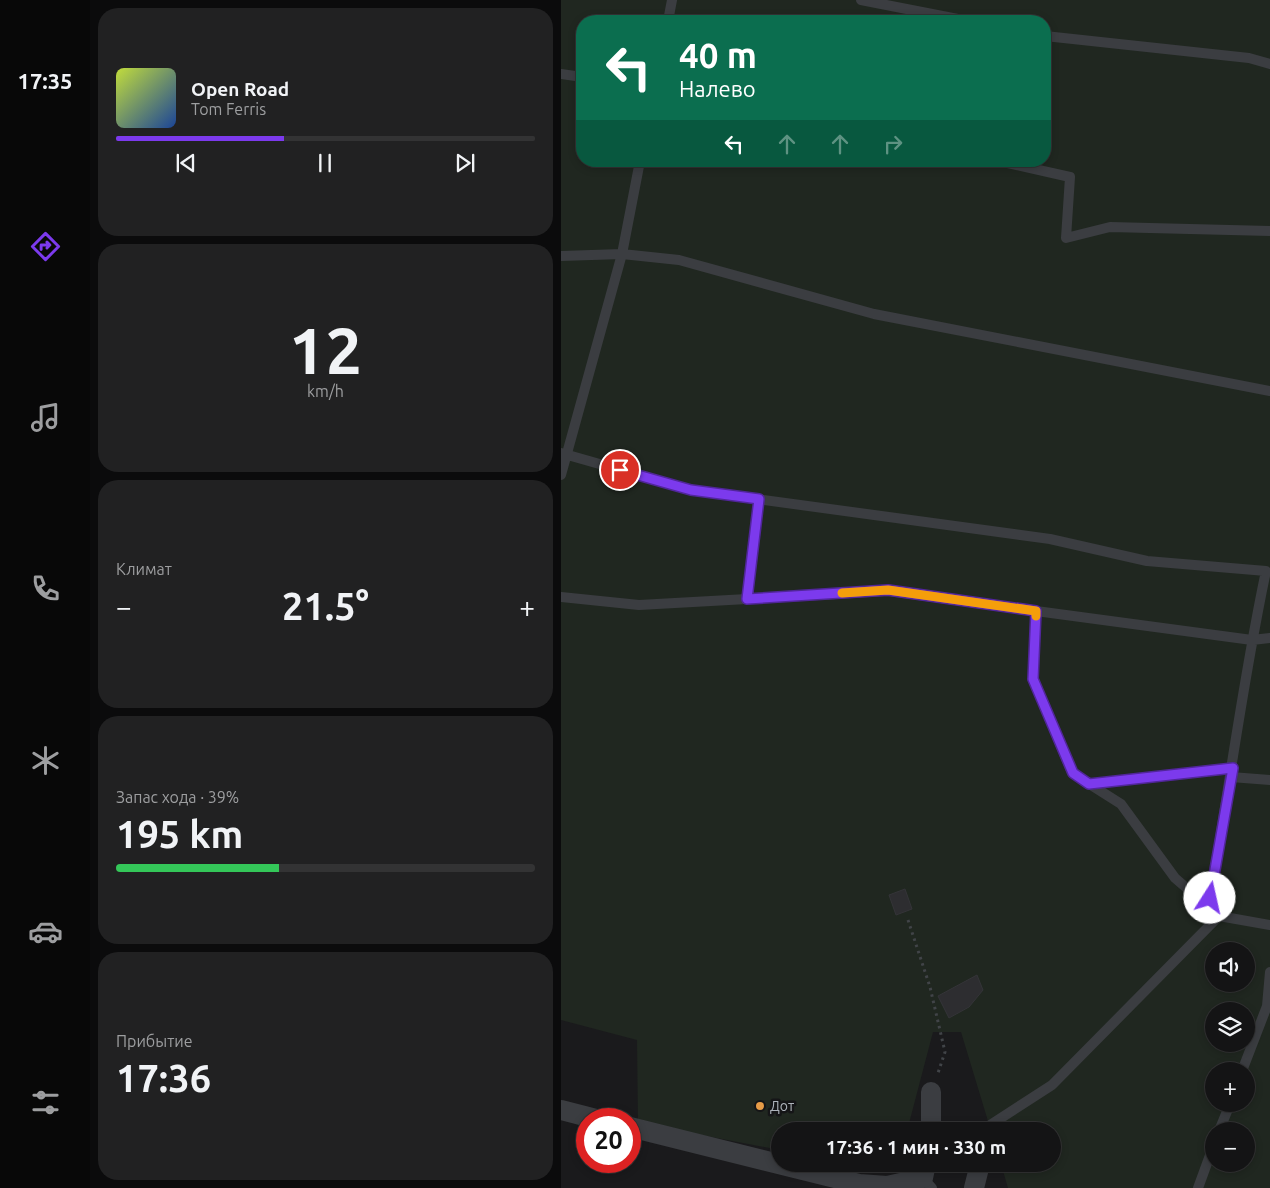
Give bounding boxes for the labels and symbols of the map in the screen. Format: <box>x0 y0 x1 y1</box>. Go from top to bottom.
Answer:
pin <box>599 449 641 491</box>
position arrow <box>1183 871 1235 923</box>
place label: Дот <box>770 1098 794 1114</box>
marker: Дот <box>754 1100 766 1112</box>
speed limit sign: 20 <box>576 1108 641 1173</box>

